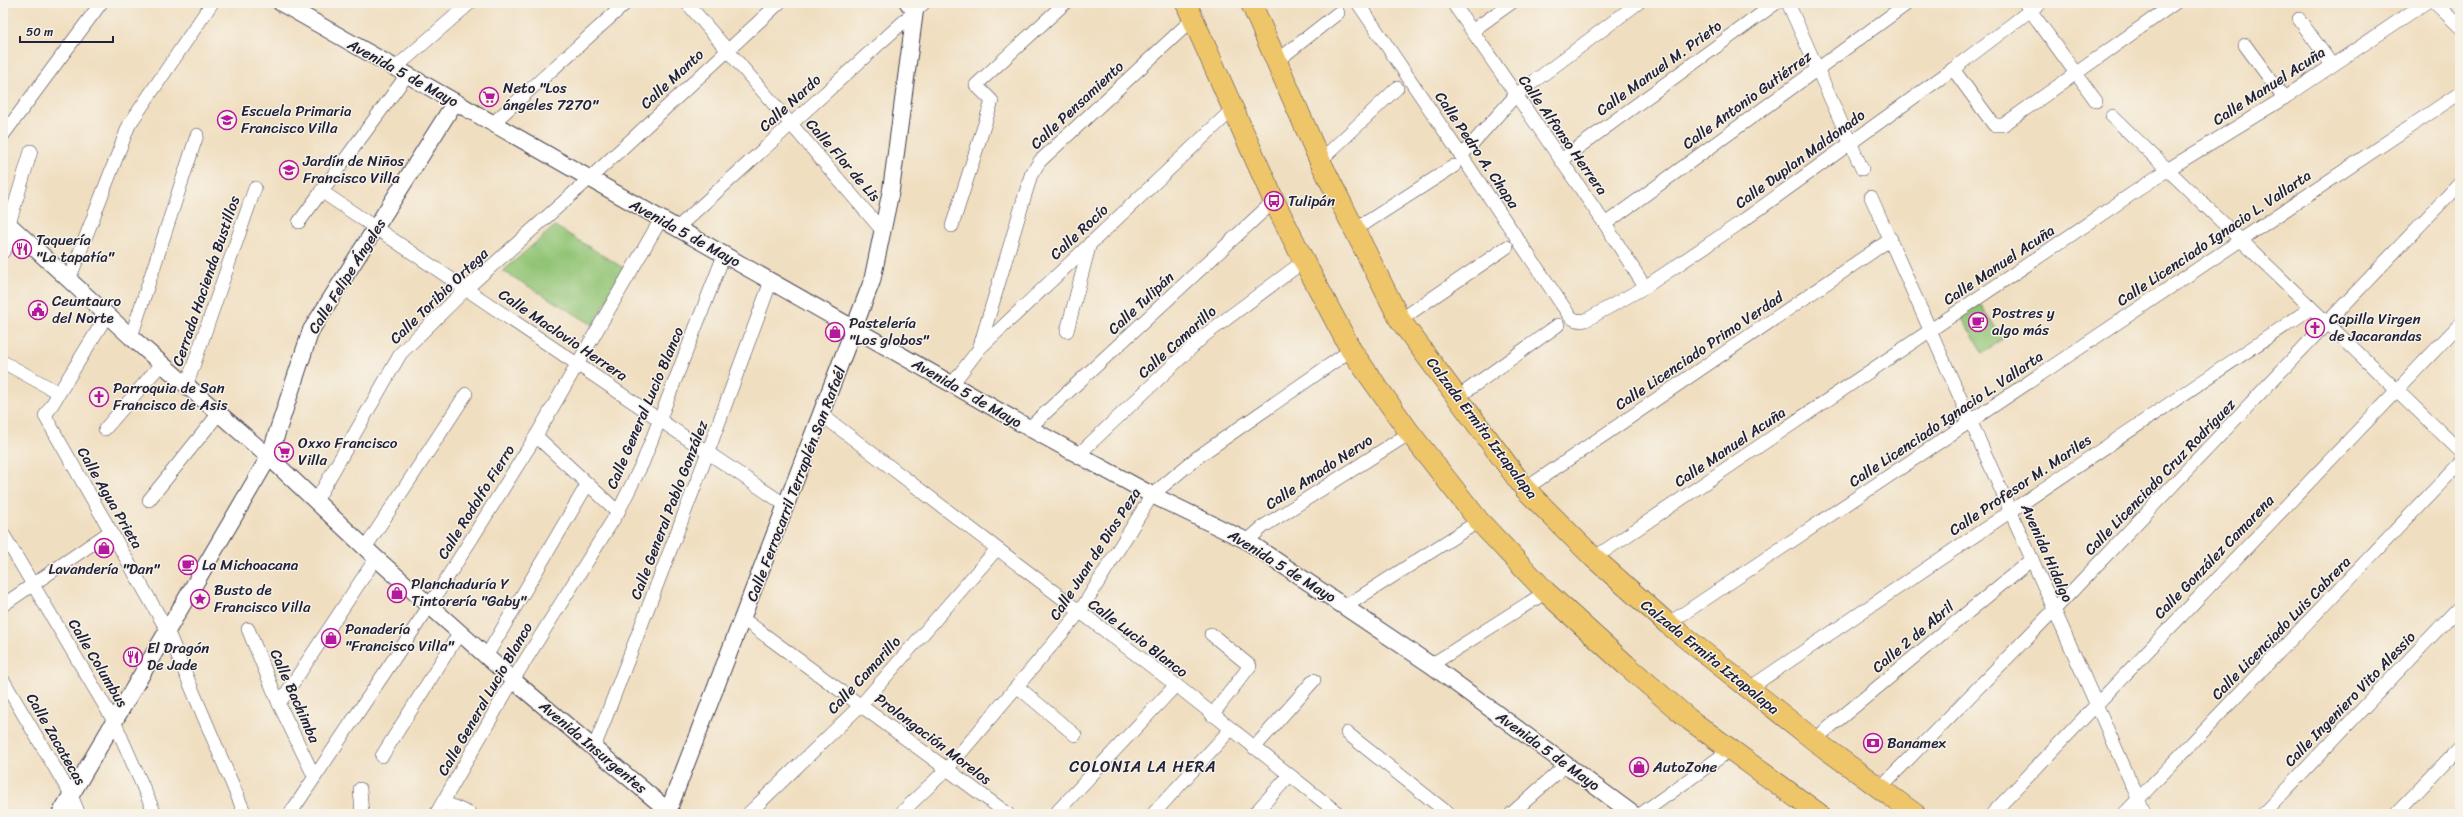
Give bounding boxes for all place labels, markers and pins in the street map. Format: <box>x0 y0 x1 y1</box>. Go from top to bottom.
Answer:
place label: Neto "Los ángeles 7270" <box>503 75 599 118</box>
supermarket icon: Neto "Los ángeles 7270" <box>478 86 500 108</box>
place label: Escuela Primaria Francisco Villa <box>241 98 352 141</box>
school or university icon: Escuela Primaria Francisco Villa <box>216 109 238 131</box>
place label: Jardín de Niños Francisco Villa <box>302 148 404 191</box>
school or university icon: Jardín de Niños Francisco Villa <box>278 159 300 181</box>
place label: Tulipán <box>1288 188 1335 214</box>
bus stop icon: Tulipán <box>1263 190 1285 212</box>
place label: Taquería "La tapatía" <box>36 227 115 270</box>
restaurant icon: Taquería "La tapatía" <box>11 238 33 260</box>
place label: Ceuntauro del Norte <box>52 288 121 331</box>
public building icon: Ceuntauro del Norte <box>27 299 49 321</box>
place label: Postres y algo más <box>1992 300 2055 343</box>
place label: Capilla Virgen de Jacarandas <box>2329 306 2422 349</box>
place label: Pastelería "Los globos" <box>849 310 930 353</box>
cafe icon: Postres y algo más <box>1967 311 1989 333</box>
church icon: Capilla Virgen de Jacarandas <box>2304 317 2326 339</box>
shop icon: Pastelería "Los globos" <box>824 321 846 343</box>
place label: Parroquia de San Francisco de Asis <box>113 375 228 418</box>
church icon: Parroquia de San Francisco de Asis <box>88 386 110 408</box>
place label: Oxxo Francisco Villa <box>298 430 398 473</box>
supermarket icon: Oxxo Francisco Villa <box>273 441 295 463</box>
shop icon: Lavandería "Dan" <box>93 537 115 559</box>
place label: La Michoacana <box>202 552 299 578</box>
cafe icon: La Michoacana <box>177 554 199 576</box>
place label: Lavandería "Dan" <box>49 556 160 582</box>
place label: Planchaduría Y Tintorería "Gaby" <box>411 571 527 614</box>
place label: Busto de Francisco Villa <box>214 577 311 620</box>
shop icon: Planchaduría Y Tintorería "Gaby" <box>386 582 408 604</box>
place icon: Busto de Francisco Villa <box>189 588 211 610</box>
place label: Panadería "Francisco Villa" <box>345 616 455 659</box>
shop icon: Panadería "Francisco Villa" <box>320 627 342 649</box>
place label: El Dragón De Jade <box>147 635 209 678</box>
restaurant icon: El Dragón De Jade <box>122 646 144 668</box>
place label: Banamex <box>1887 730 1946 756</box>
bank icon: Banamex <box>1862 732 1884 754</box>
place label: AutoZone <box>1652 754 1717 780</box>
shop icon: AutoZone <box>1628 756 1650 778</box>

